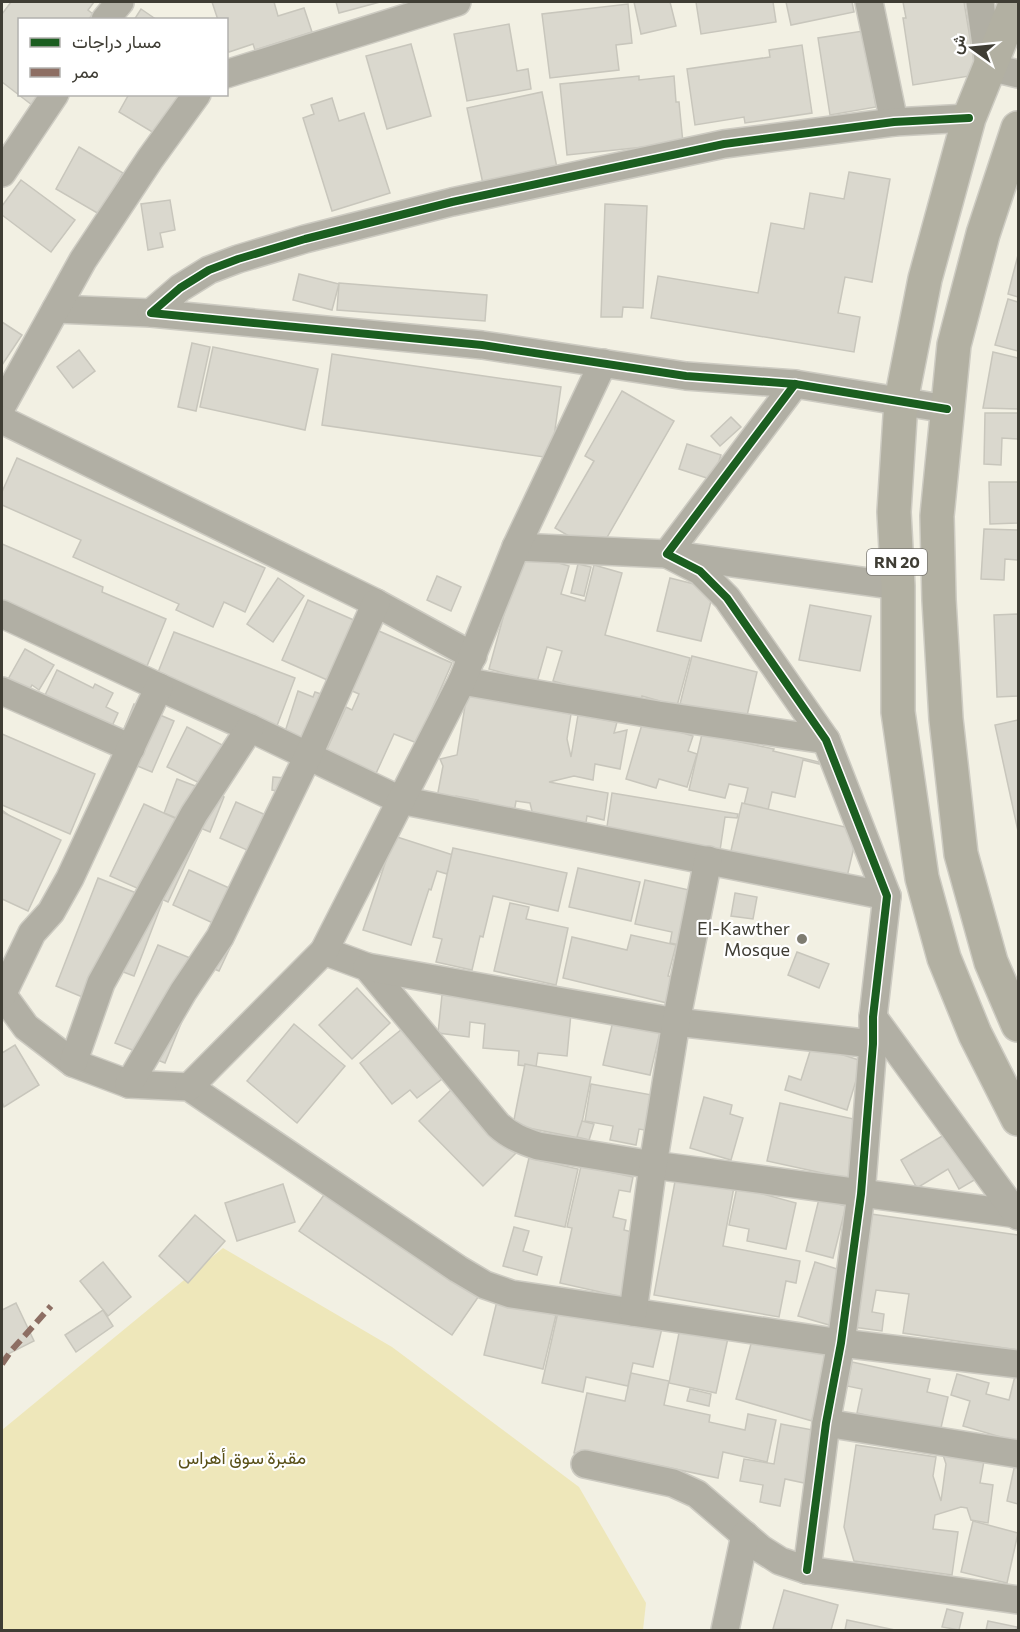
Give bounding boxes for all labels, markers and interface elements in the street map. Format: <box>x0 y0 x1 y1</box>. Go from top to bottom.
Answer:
legend <box>18 18 228 96</box>
north arrow <box>942 18 1002 78</box>
text: مسار دراجات <box>72 30 161 53</box>
text: ش <box>945 32 970 56</box>
text: ممر <box>71 60 99 83</box>
road number: RN 20 <box>867 549 927 575</box>
place label: El-Kawther Mosque <box>697 917 790 960</box>
marker: El-Kawther Mosque <box>795 932 809 946</box>
park label: مقبرة سوق أهراس <box>178 1446 306 1469</box>

